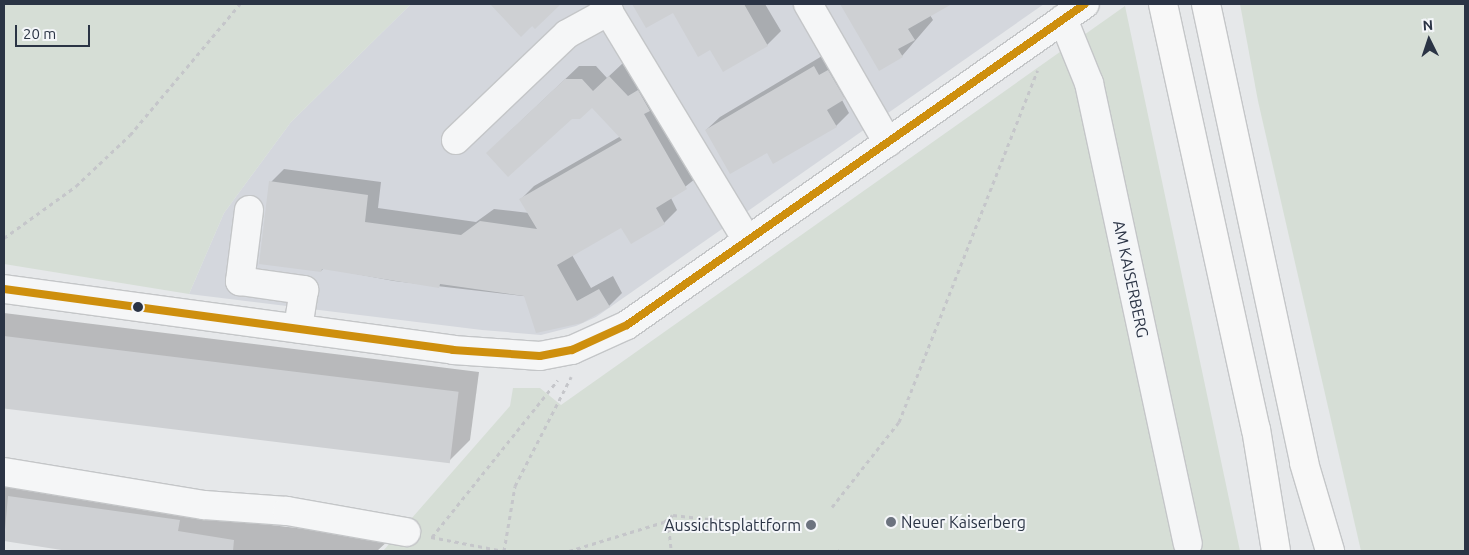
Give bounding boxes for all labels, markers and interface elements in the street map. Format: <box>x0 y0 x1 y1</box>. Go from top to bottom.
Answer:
scale bar <box>18 15 92 47</box>
north arrow <box>1404 15 1454 65</box>
text: N <box>1422 17 1434 33</box>
text: 20 m <box>23 25 56 42</box>
street label: AM KAISERBERG <box>1109 218 1153 340</box>
unlabelled marker <box>133 302 143 312</box>
place label: Neuer Kaiserberg <box>901 512 1026 532</box>
place label: Aussichtsplattform <box>664 515 801 535</box>
marker: Neuer Kaiserberg <box>885 516 897 528</box>
marker: Aussichtsplattform <box>805 519 817 531</box>

